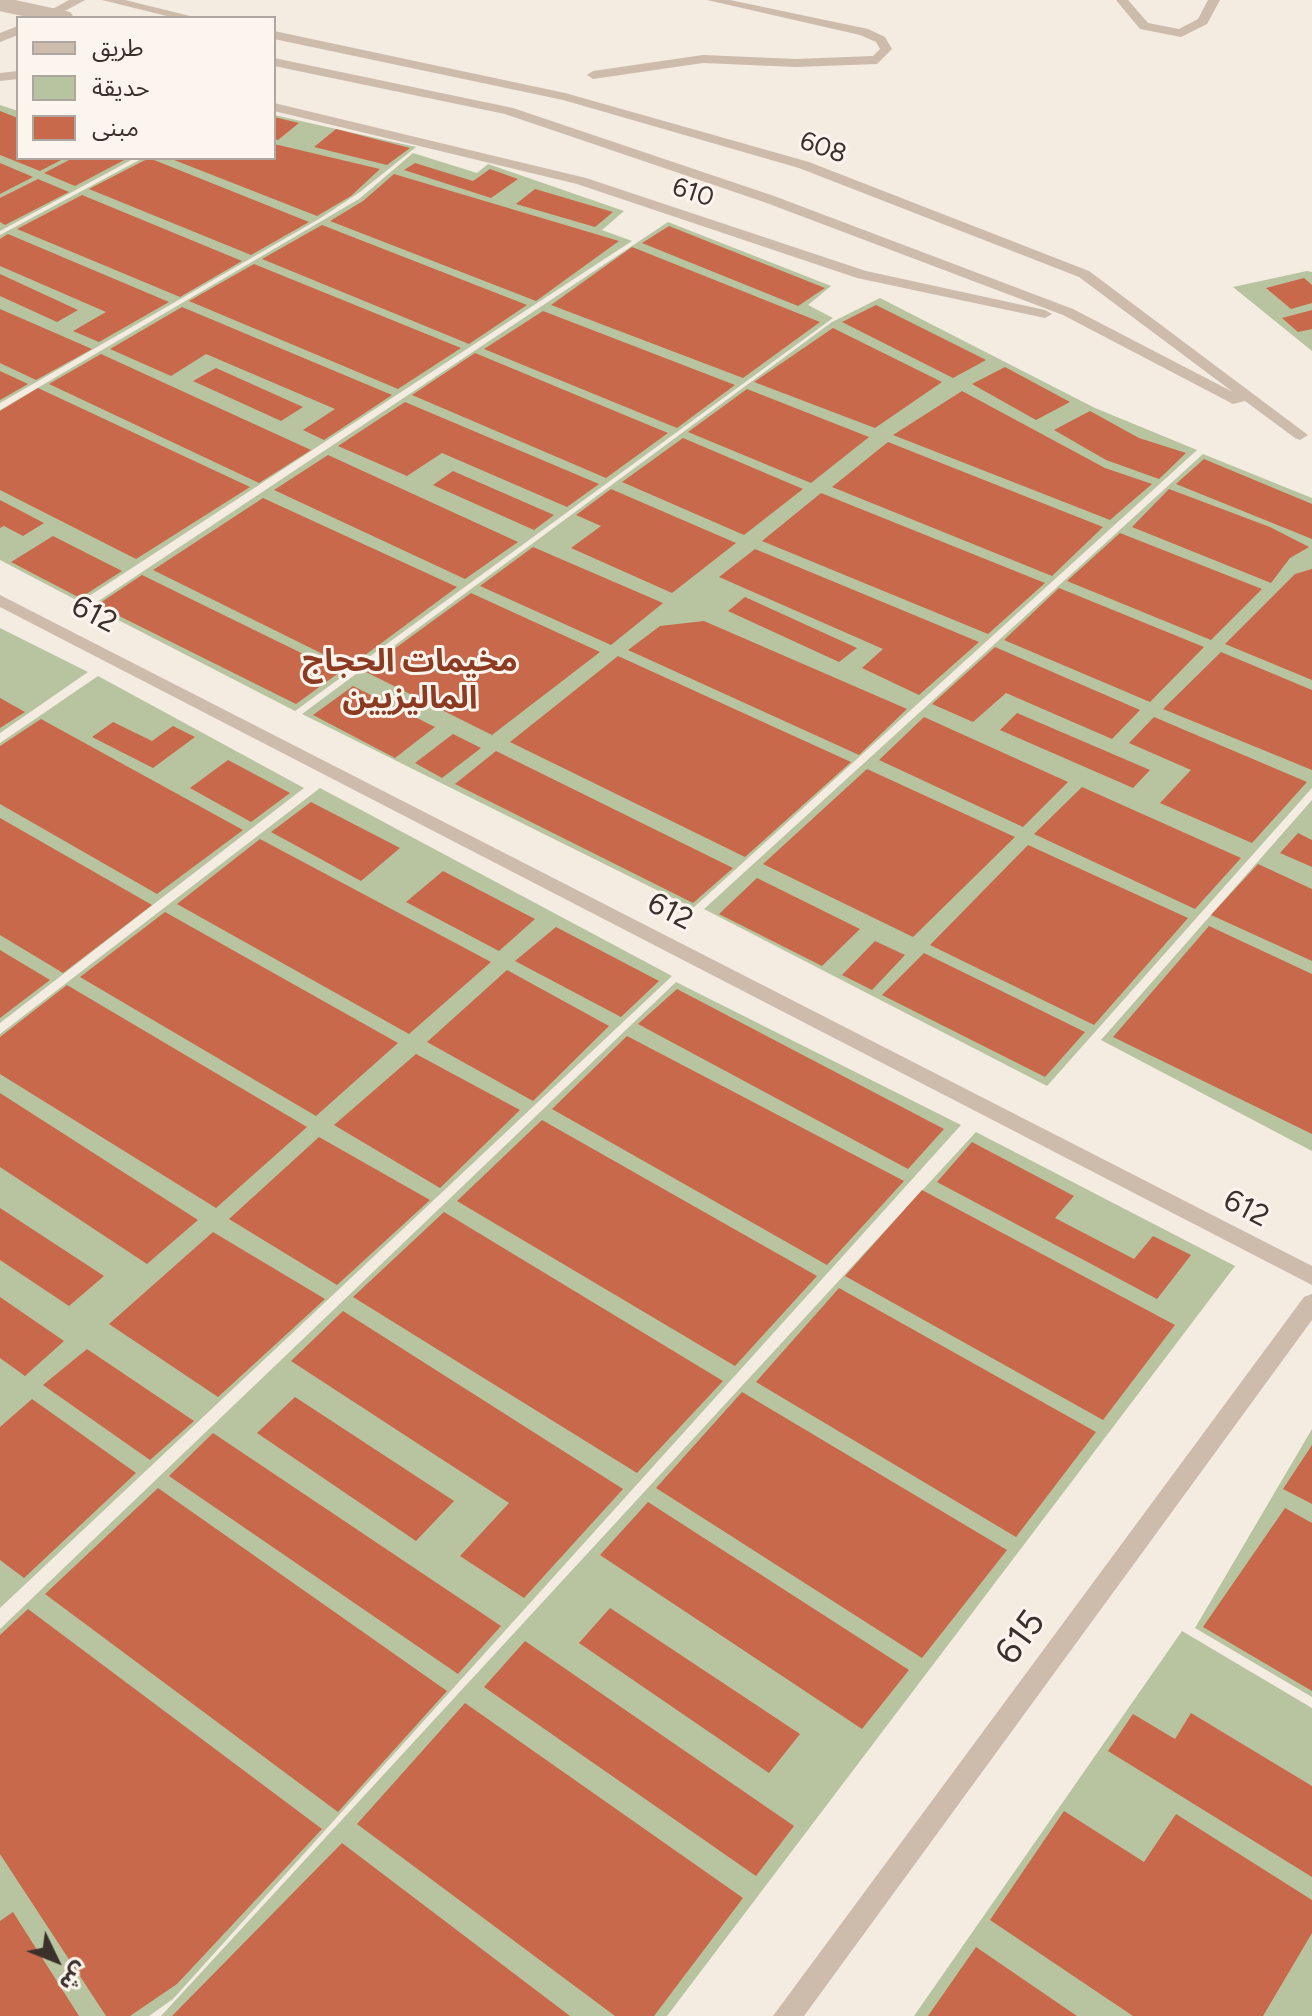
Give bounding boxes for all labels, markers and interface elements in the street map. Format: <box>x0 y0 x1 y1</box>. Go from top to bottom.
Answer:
legend <box>16 16 276 160</box>
text: طريق <box>92 33 144 62</box>
text: حديقة <box>92 73 150 102</box>
text: مبنى <box>92 113 139 142</box>
street label: 608 <box>796 126 850 170</box>
street label: 610 <box>668 172 718 214</box>
street label: 612 <box>65 588 123 642</box>
district label: مخيمات الحجاج الماليزيين <box>302 643 518 718</box>
street label: 612 <box>641 885 699 939</box>
street label: 612 <box>1217 1182 1275 1236</box>
street label: 615 <box>987 1603 1055 1673</box>
north arrow <box>16 1920 96 2000</box>
text: ش <box>54 1956 94 1997</box>

